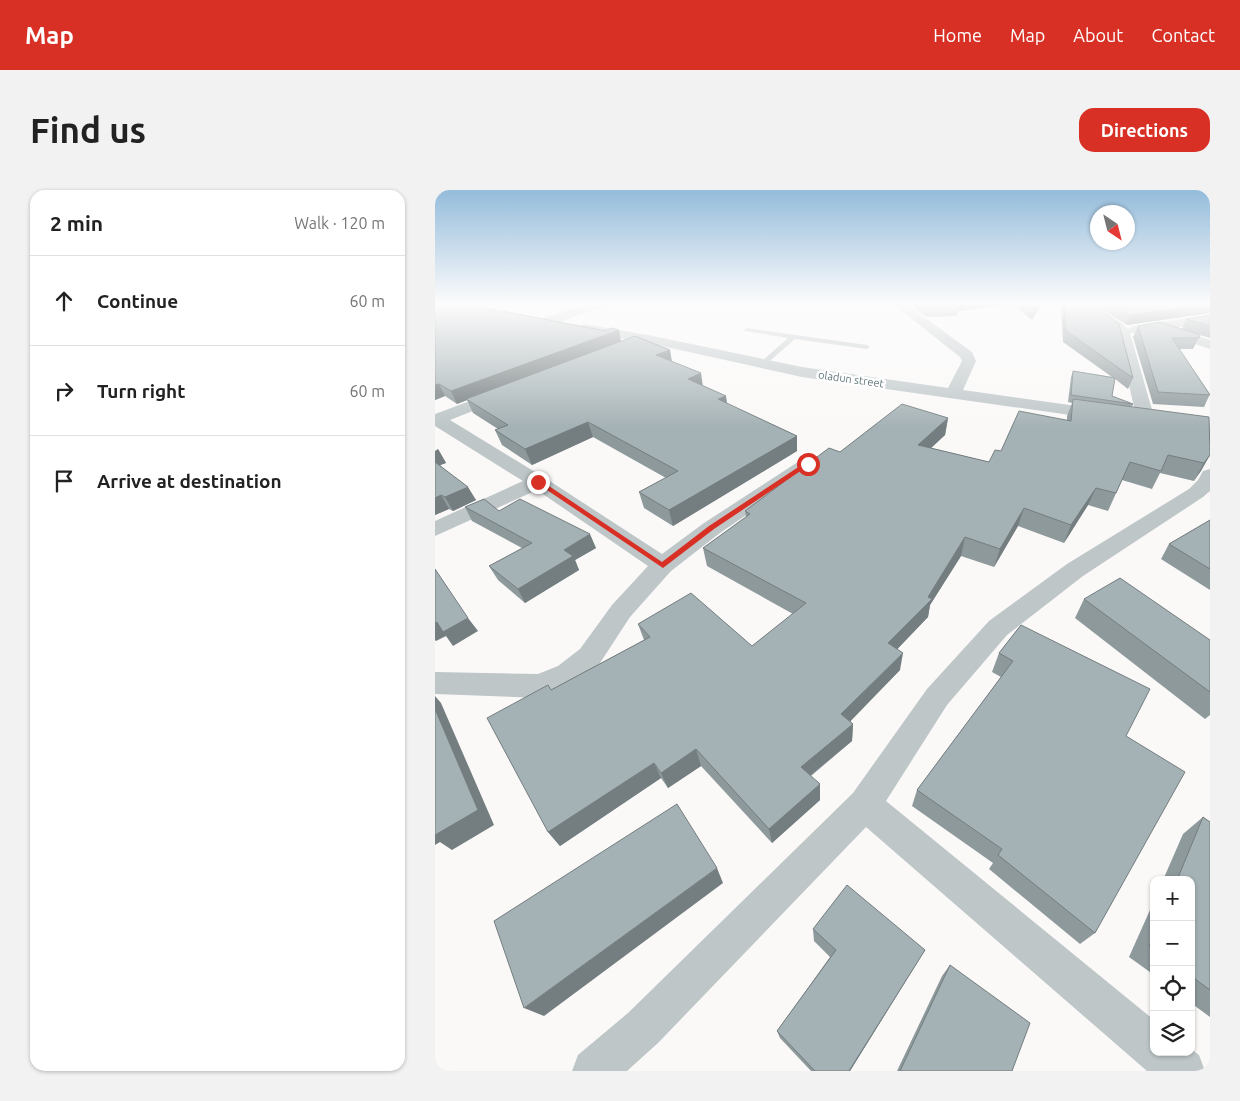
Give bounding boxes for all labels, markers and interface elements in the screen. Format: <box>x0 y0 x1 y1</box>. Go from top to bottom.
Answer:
text: Map <box>25 22 74 49</box>
text: Home <box>933 25 982 45</box>
text: Map <box>1010 25 1045 45</box>
text: About <box>1073 25 1123 45</box>
text: Contact <box>1151 25 1215 45</box>
button: Directions <box>1079 108 1210 152</box>
text: Find us <box>30 110 146 150</box>
north arrow <box>1090 205 1135 250</box>
text: 2 min <box>50 211 103 235</box>
text: Walk · 120 m <box>294 214 385 232</box>
icon: ahead <box>50 287 78 315</box>
text: Continue <box>97 290 178 312</box>
text: 60 m <box>349 292 385 310</box>
street label: oladun street <box>817 368 885 390</box>
icon: right <box>50 377 78 405</box>
text: Turn right <box>97 380 185 402</box>
text: 60 m <box>349 382 385 400</box>
route start <box>797 453 820 476</box>
icon: arrive <box>50 467 78 495</box>
text: Arrive at destination <box>97 470 282 492</box>
route end <box>527 471 550 494</box>
map controls <box>1150 876 1195 1056</box>
button: + <box>1150 876 1195 921</box>
button: − <box>1150 921 1195 966</box>
button: locate <box>1150 966 1195 1011</box>
button: layers <box>1150 1011 1195 1056</box>

